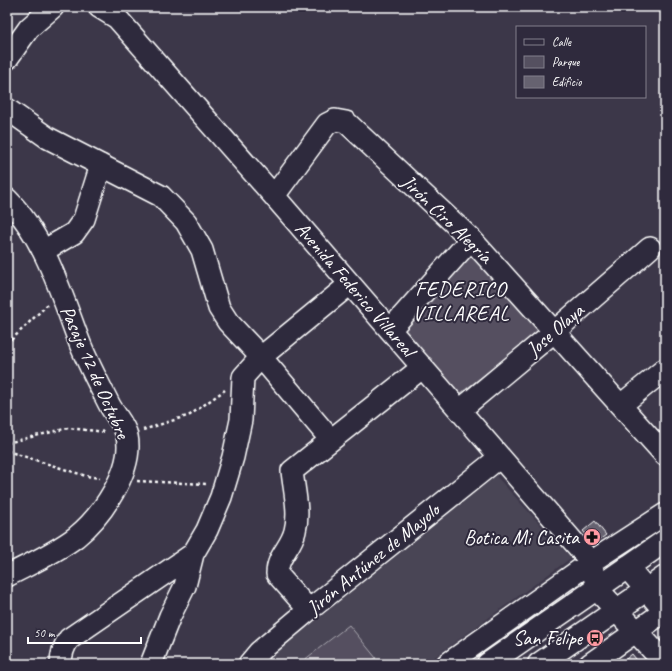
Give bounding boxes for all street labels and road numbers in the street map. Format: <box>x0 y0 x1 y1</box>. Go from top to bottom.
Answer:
street label: Jirón Ciro Alegría <box>395 169 499 270</box>
street label: Avenida Federico Villareal <box>290 217 423 364</box>
street label: Jose Olaya <box>520 297 590 362</box>
street label: Pasaje 12 de Octubre <box>55 302 136 444</box>
street label: Jirón Antúnez de Mayolo <box>301 496 446 621</box>

